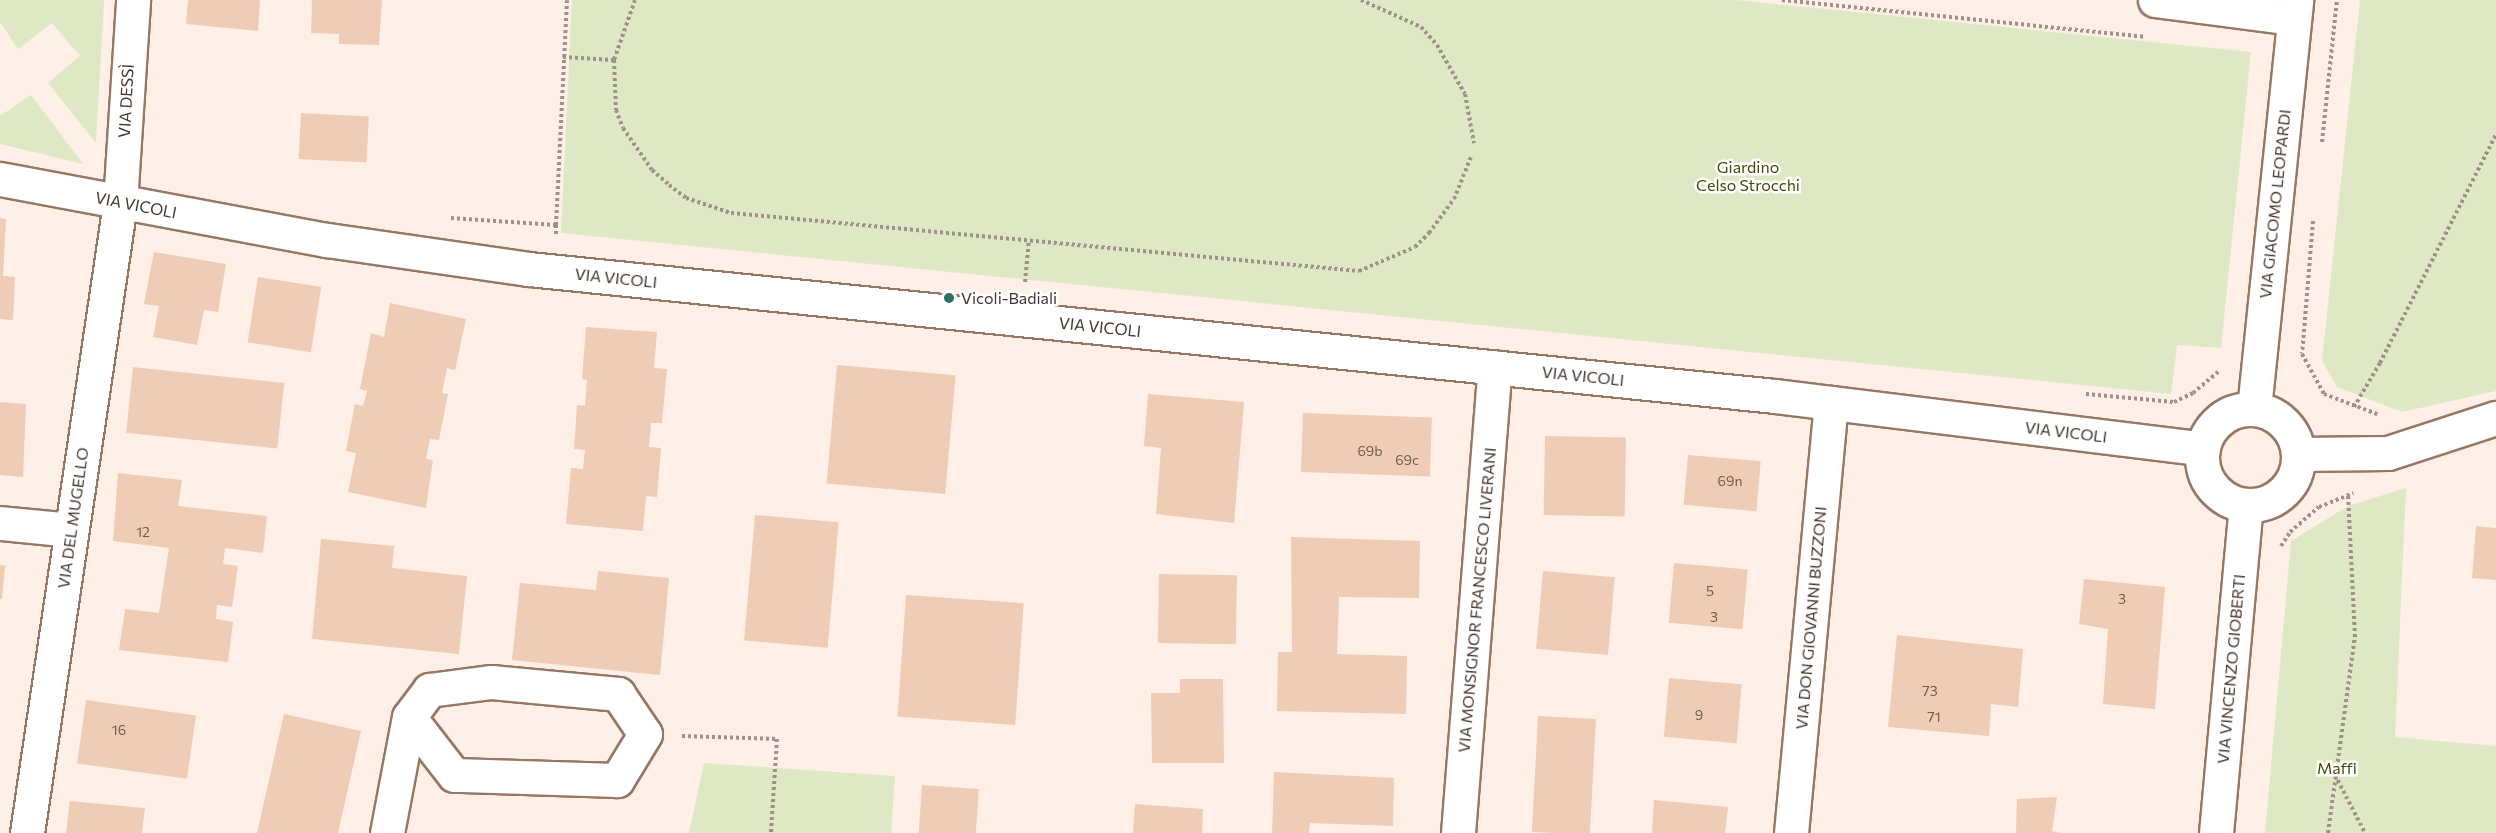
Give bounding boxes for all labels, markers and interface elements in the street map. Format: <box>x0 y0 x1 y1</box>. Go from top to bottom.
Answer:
street label: VIA DESSÌ <box>114 64 138 138</box>
street label: VIA GIACOMO LEOPARDI <box>2256 108 2294 300</box>
park label: Giardino Celso Strocchi <box>1696 157 1800 195</box>
street label: VIA VICOLI <box>94 188 178 222</box>
street label: VIA VICOLI <box>574 264 658 292</box>
place label: Vicoli-Badiali <box>961 288 1057 308</box>
marker: Vicoli-Badiali <box>942 291 956 305</box>
street label: VIA VICOLI <box>1058 313 1142 341</box>
street label: VIA VICOLI <box>1541 362 1625 390</box>
street label: VIA VICOLI <box>2024 417 2108 447</box>
house number: 69b <box>1357 443 1383 459</box>
street label: VIA DEL MUGELLO <box>54 446 92 590</box>
street label: VIA MONSIGNOR FRANCESCO LIVERANI <box>1454 446 1500 754</box>
house number: 69c <box>1395 452 1419 468</box>
house number: 69n <box>1718 473 1742 489</box>
street label: VIA DON GIOVANNI BUZZONI <box>1792 506 1830 730</box>
house number: 12 <box>136 524 150 540</box>
street label: VIA VINCENZO GIOBERTI <box>2213 573 2249 765</box>
house number: 5 <box>1706 583 1714 599</box>
house number: 3 <box>2118 591 2126 607</box>
house number: 3 <box>1710 609 1718 625</box>
house number: 73 <box>1922 683 1938 699</box>
house number: 9 <box>1695 707 1703 723</box>
house number: 71 <box>1927 709 1941 725</box>
house number: 16 <box>112 722 126 738</box>
park label: Maffi <box>2317 758 2357 778</box>

